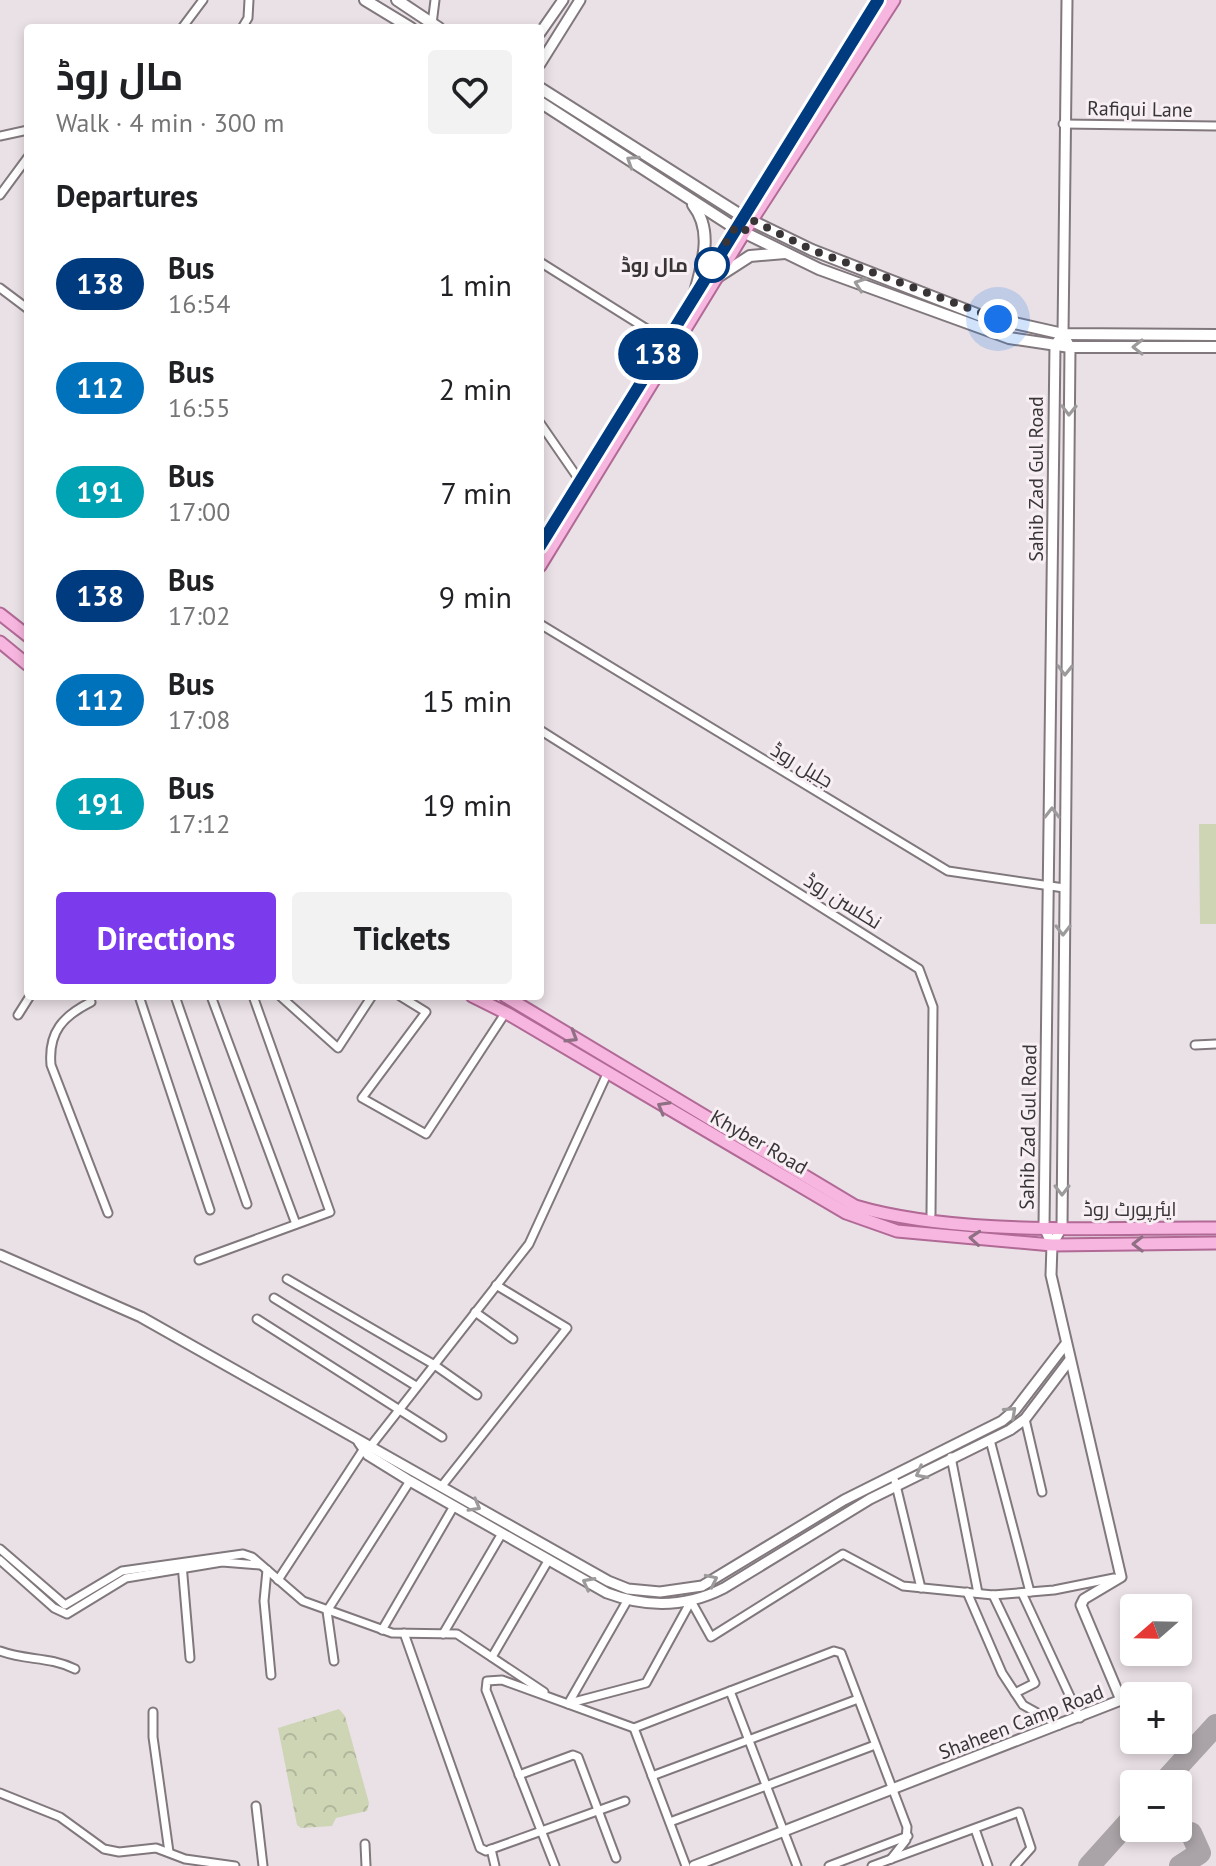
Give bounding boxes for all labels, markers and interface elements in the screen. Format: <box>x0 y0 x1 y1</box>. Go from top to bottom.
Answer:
button: heart <box>428 50 512 134</box>
text: مال روڈ <box>56 51 183 100</box>
street label: Rafiqui Lane <box>1087 95 1193 123</box>
text: Walk · 4 min · 300 m <box>56 106 284 139</box>
one-way arrow <box>627 155 641 170</box>
text: Departures <box>56 176 198 215</box>
text: Bus <box>168 248 215 287</box>
marker: مال روڈ <box>695 248 729 282</box>
place label: مال روڈ <box>621 252 688 278</box>
text: 138 <box>76 265 124 302</box>
text: 1 min <box>439 265 512 304</box>
one-way arrow <box>854 277 868 294</box>
text: 16:54 <box>168 287 230 320</box>
your location <box>978 299 1018 339</box>
line badge: 138 <box>612 328 704 380</box>
text: 138 <box>634 335 682 372</box>
one-way arrow <box>1131 338 1144 356</box>
text: Bus <box>168 352 215 391</box>
text: 112 <box>76 369 124 406</box>
text: 2 min <box>439 369 512 408</box>
text: 16:55 <box>168 391 230 424</box>
street label: Sahib Zad Gul Road <box>1023 396 1049 562</box>
one-way arrow <box>1060 404 1078 417</box>
text: Bus <box>168 456 215 495</box>
text: 191 <box>76 473 124 510</box>
text: 7 min <box>440 473 512 512</box>
text: 17:00 <box>168 495 230 528</box>
text: Bus <box>168 560 215 599</box>
text: 138 <box>76 577 124 614</box>
text: 9 min <box>439 577 512 616</box>
text: 17:02 <box>168 599 230 632</box>
text: Bus <box>168 664 215 703</box>
one-way arrow <box>1056 664 1074 677</box>
text: 112 <box>76 681 124 718</box>
text: 15 min <box>422 681 512 720</box>
text: 17:08 <box>168 703 230 736</box>
street label: جلیل روڈ <box>766 736 838 794</box>
text: Bus <box>168 768 215 807</box>
text: 191 <box>76 785 124 822</box>
text: 19 min <box>422 785 512 824</box>
one-way arrow <box>1043 806 1061 819</box>
text: 17:12 <box>168 807 230 840</box>
street label: نکلسن روڈ <box>799 867 887 935</box>
button: Directions <box>56 892 276 984</box>
button: Tickets <box>292 892 512 984</box>
one-way arrow <box>1054 924 1072 937</box>
one-way arrow <box>563 1027 578 1043</box>
street label: Sahib Zad Gul Road <box>1014 1044 1042 1210</box>
one-way arrow <box>657 1101 672 1117</box>
street label: Khyber Road <box>706 1104 812 1180</box>
one-way arrow <box>1053 1184 1071 1197</box>
street label: ایئرپورٹ روڈ <box>1083 1196 1177 1222</box>
one-way arrow <box>968 1230 981 1247</box>
one-way arrow <box>1131 1235 1144 1253</box>
one-way arrow <box>1002 1407 1016 1421</box>
one-way arrow <box>915 1463 929 1478</box>
one-way arrow <box>467 1496 481 1512</box>
one-way arrow <box>703 1574 718 1590</box>
one-way arrow <box>582 1577 596 1593</box>
north arrow <box>1120 1594 1192 1666</box>
map controls <box>1120 1594 1192 1842</box>
street label: Shaheen Camp Road <box>935 1679 1107 1765</box>
button: + <box>1120 1682 1192 1754</box>
button: − <box>1120 1770 1192 1842</box>

